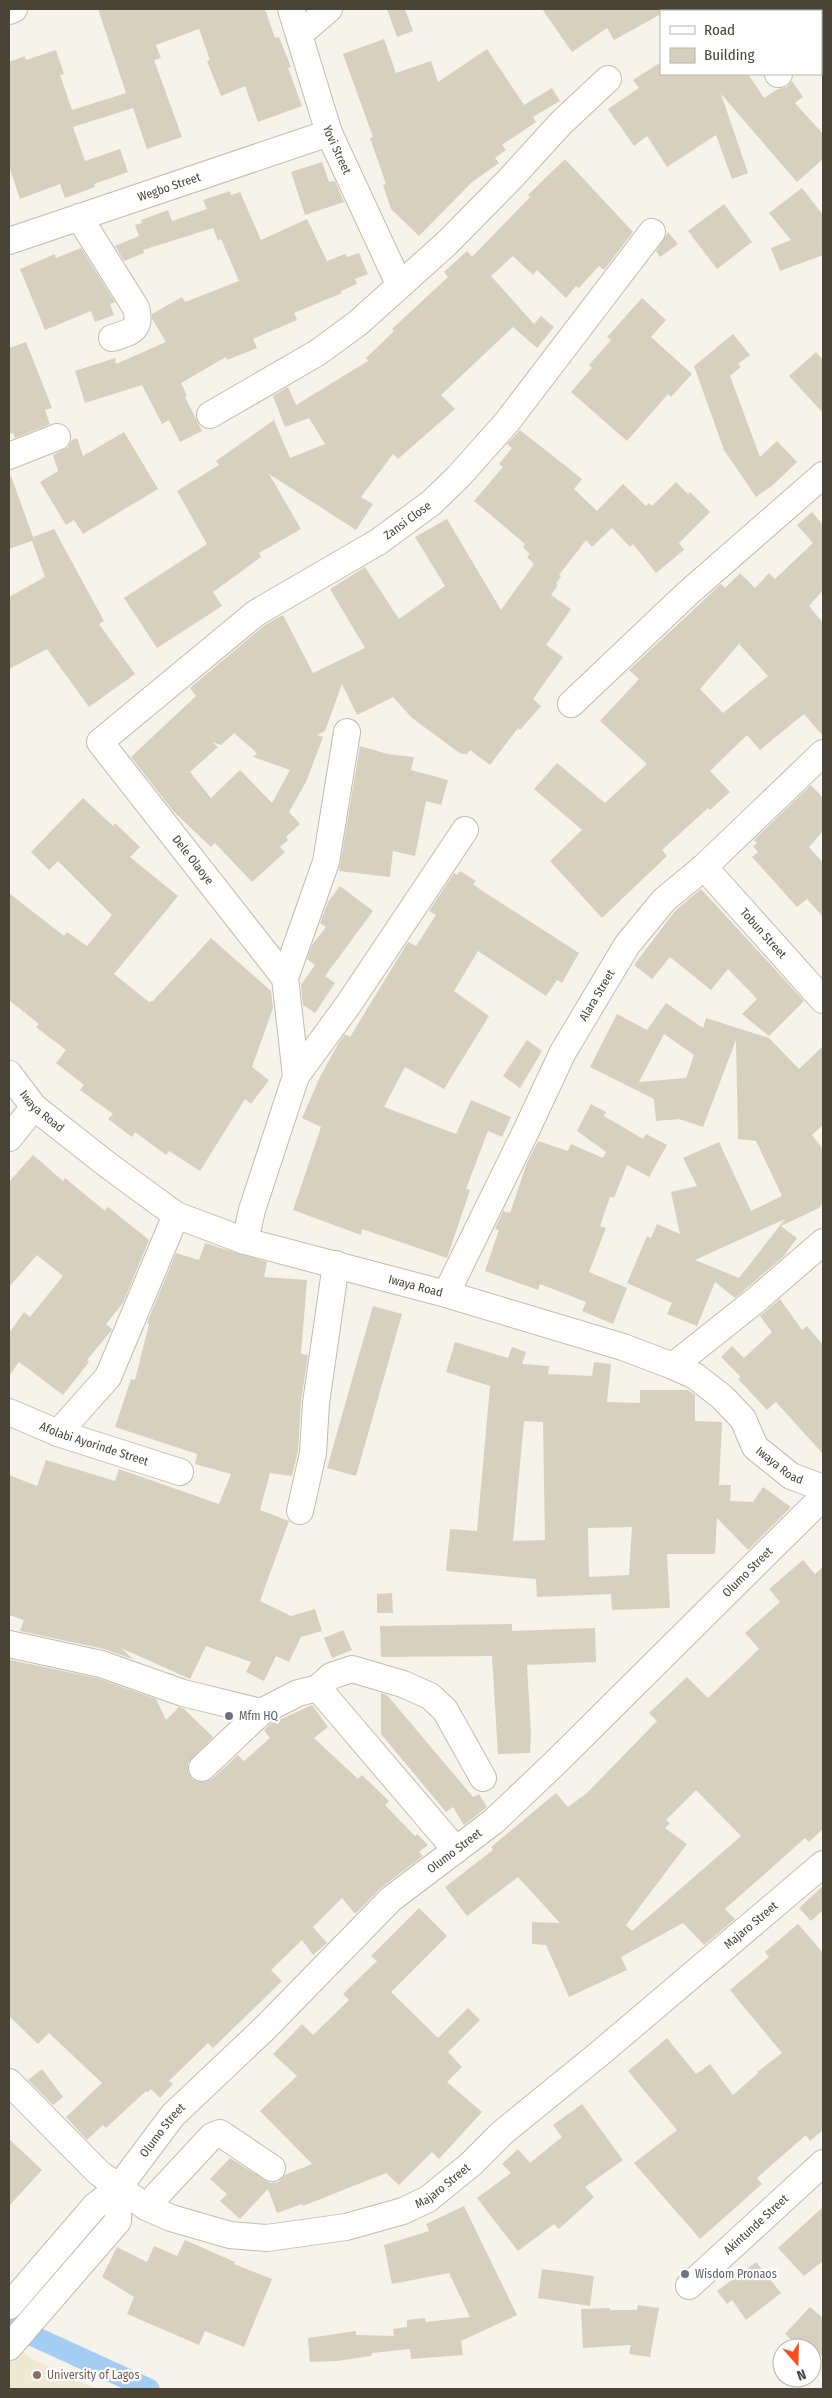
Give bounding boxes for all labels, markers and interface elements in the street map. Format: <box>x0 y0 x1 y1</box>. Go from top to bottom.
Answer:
legend <box>660 10 822 75</box>
text: Road <box>704 21 735 39</box>
text: Building <box>704 46 755 64</box>
street label: Yovi Street <box>320 123 354 176</box>
street label: Wegbo Street <box>136 170 202 204</box>
street label: Zansi Close <box>381 498 434 542</box>
street label: Dele Olaoye <box>169 833 217 888</box>
street label: Tobun Street <box>737 905 789 961</box>
street label: Alara Street <box>576 967 618 1023</box>
street label: Iwaya Road <box>17 1088 67 1135</box>
street label: Iwaya Road <box>387 1272 444 1300</box>
street label: Afolabi Ayorinde Street <box>38 1419 150 1468</box>
street label: Iwaya Road <box>753 1444 805 1487</box>
street label: Olumo Street <box>719 1544 775 1600</box>
place label: Mfm HQ <box>239 1709 279 1723</box>
marker: Mfm HQ <box>223 1710 235 1722</box>
street label: Olumo Street <box>424 1826 485 1876</box>
street label: Majaro Street <box>721 1899 780 1952</box>
street label: Olumo Street <box>137 2100 188 2160</box>
street label: Majaro Street <box>413 2160 473 2211</box>
street label: Akintunde Street <box>721 2191 791 2258</box>
place label: Wisdom Pronaos <box>695 2267 777 2281</box>
marker: Wisdom Pronaos <box>679 2268 691 2280</box>
north arrow <box>772 2338 822 2388</box>
text: N <box>794 2365 808 2384</box>
place label: University of Lagos <box>47 2368 140 2382</box>
marker: University of Lagos <box>31 2369 43 2381</box>

